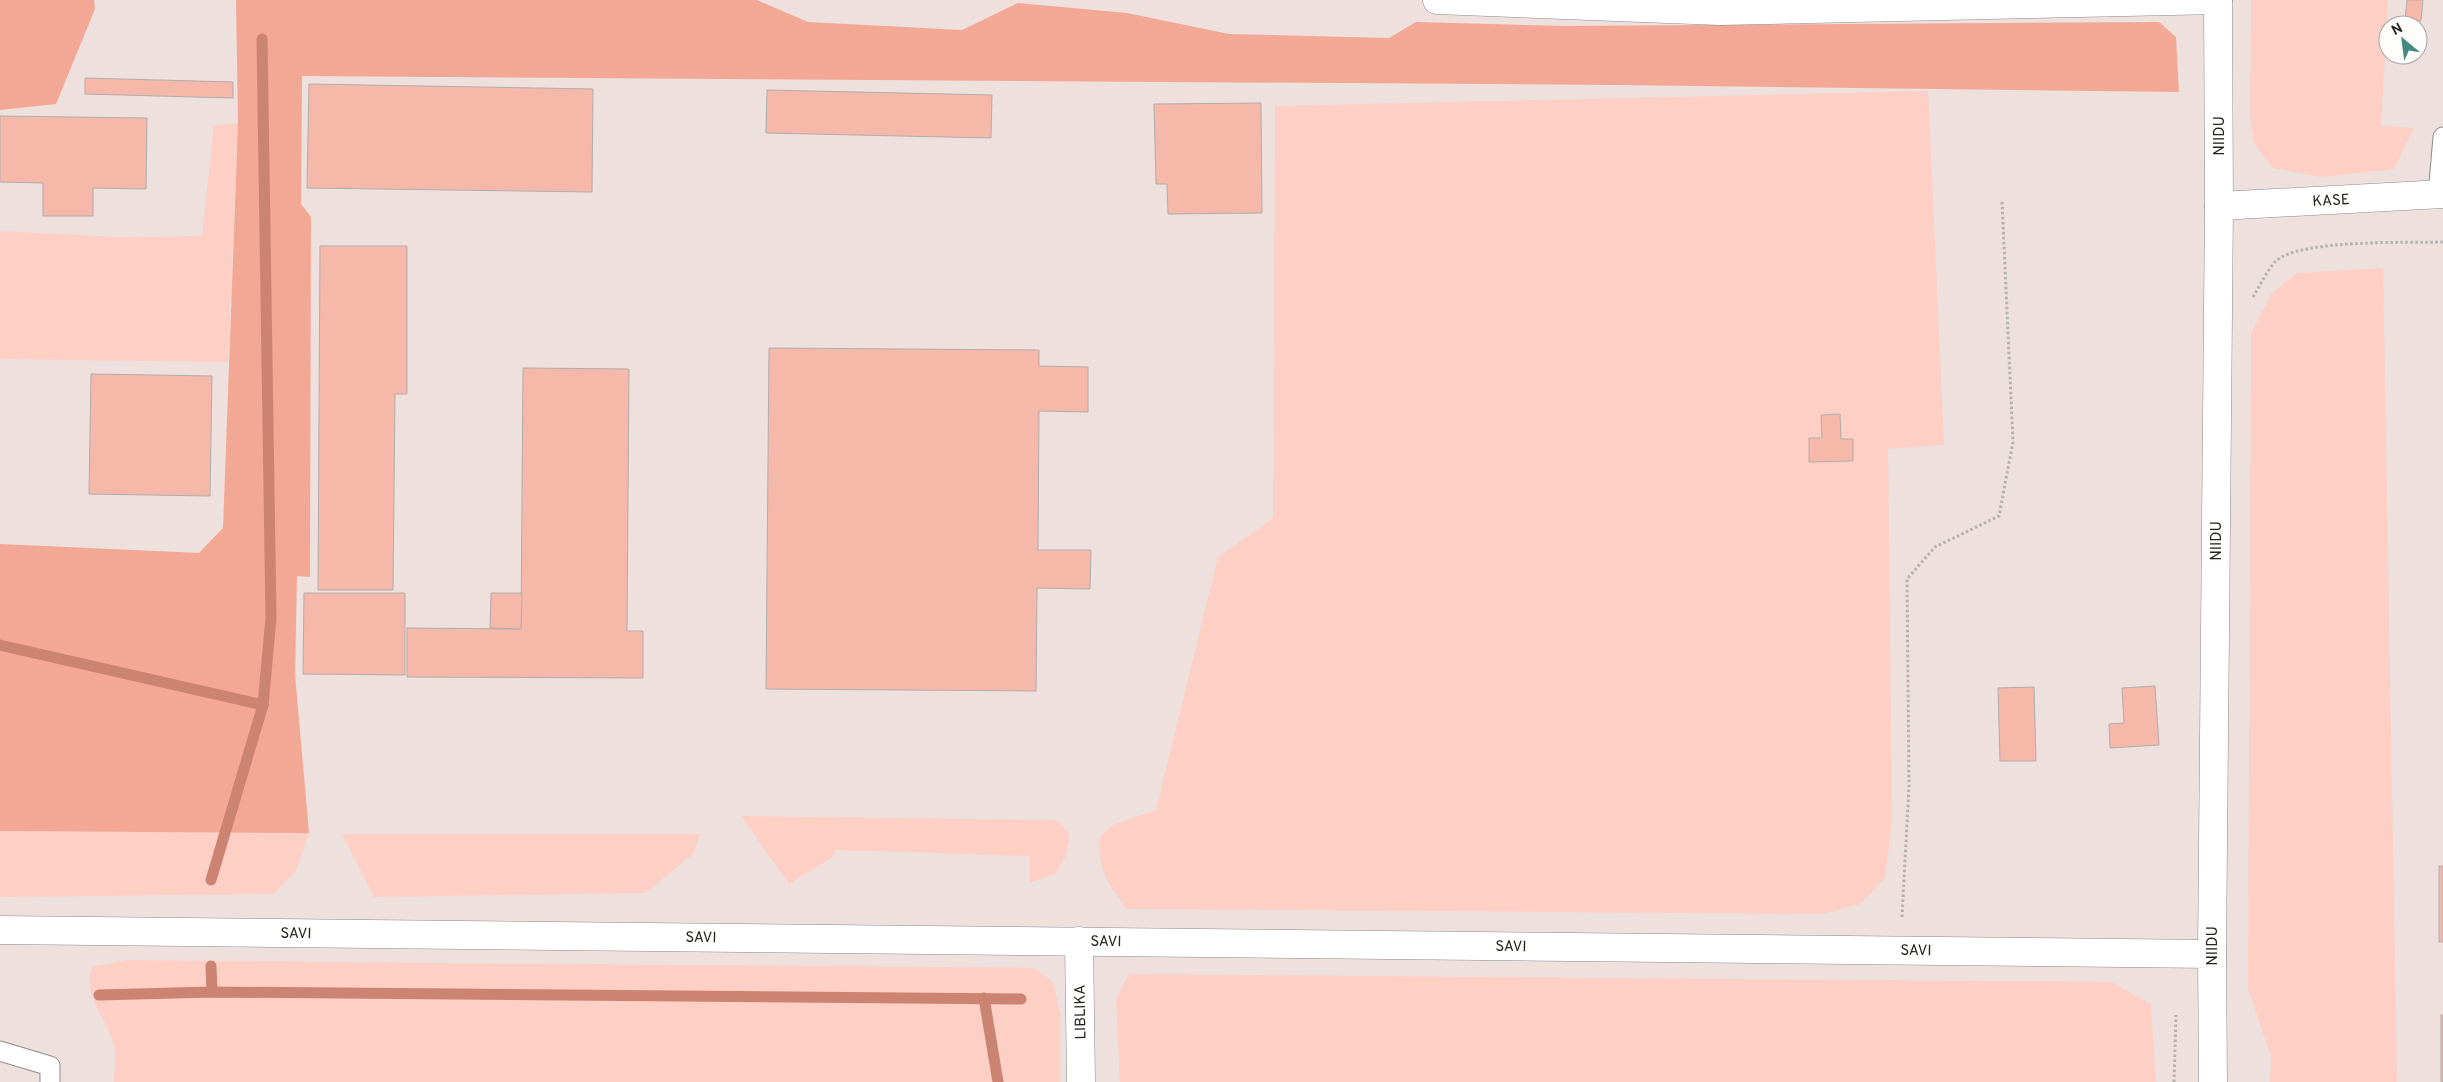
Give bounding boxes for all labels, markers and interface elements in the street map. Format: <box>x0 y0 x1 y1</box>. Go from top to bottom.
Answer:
north arrow <box>2378 15 2428 65</box>
text: N <box>2389 20 2406 40</box>
street label: NIIDU <box>2211 116 2230 156</box>
street label: KASE <box>2312 191 2350 212</box>
street label: NIIDU <box>2208 521 2227 561</box>
street label: SAVI <box>280 925 312 944</box>
street label: NIIDU <box>2204 926 2223 966</box>
street label: SAVI <box>685 929 717 948</box>
street label: SAVI <box>1090 933 1122 952</box>
street label: SAVI <box>1495 938 1527 957</box>
street label: SAVI <box>1900 942 1932 961</box>
street label: LIBLIKA <box>1072 984 1091 1040</box>

